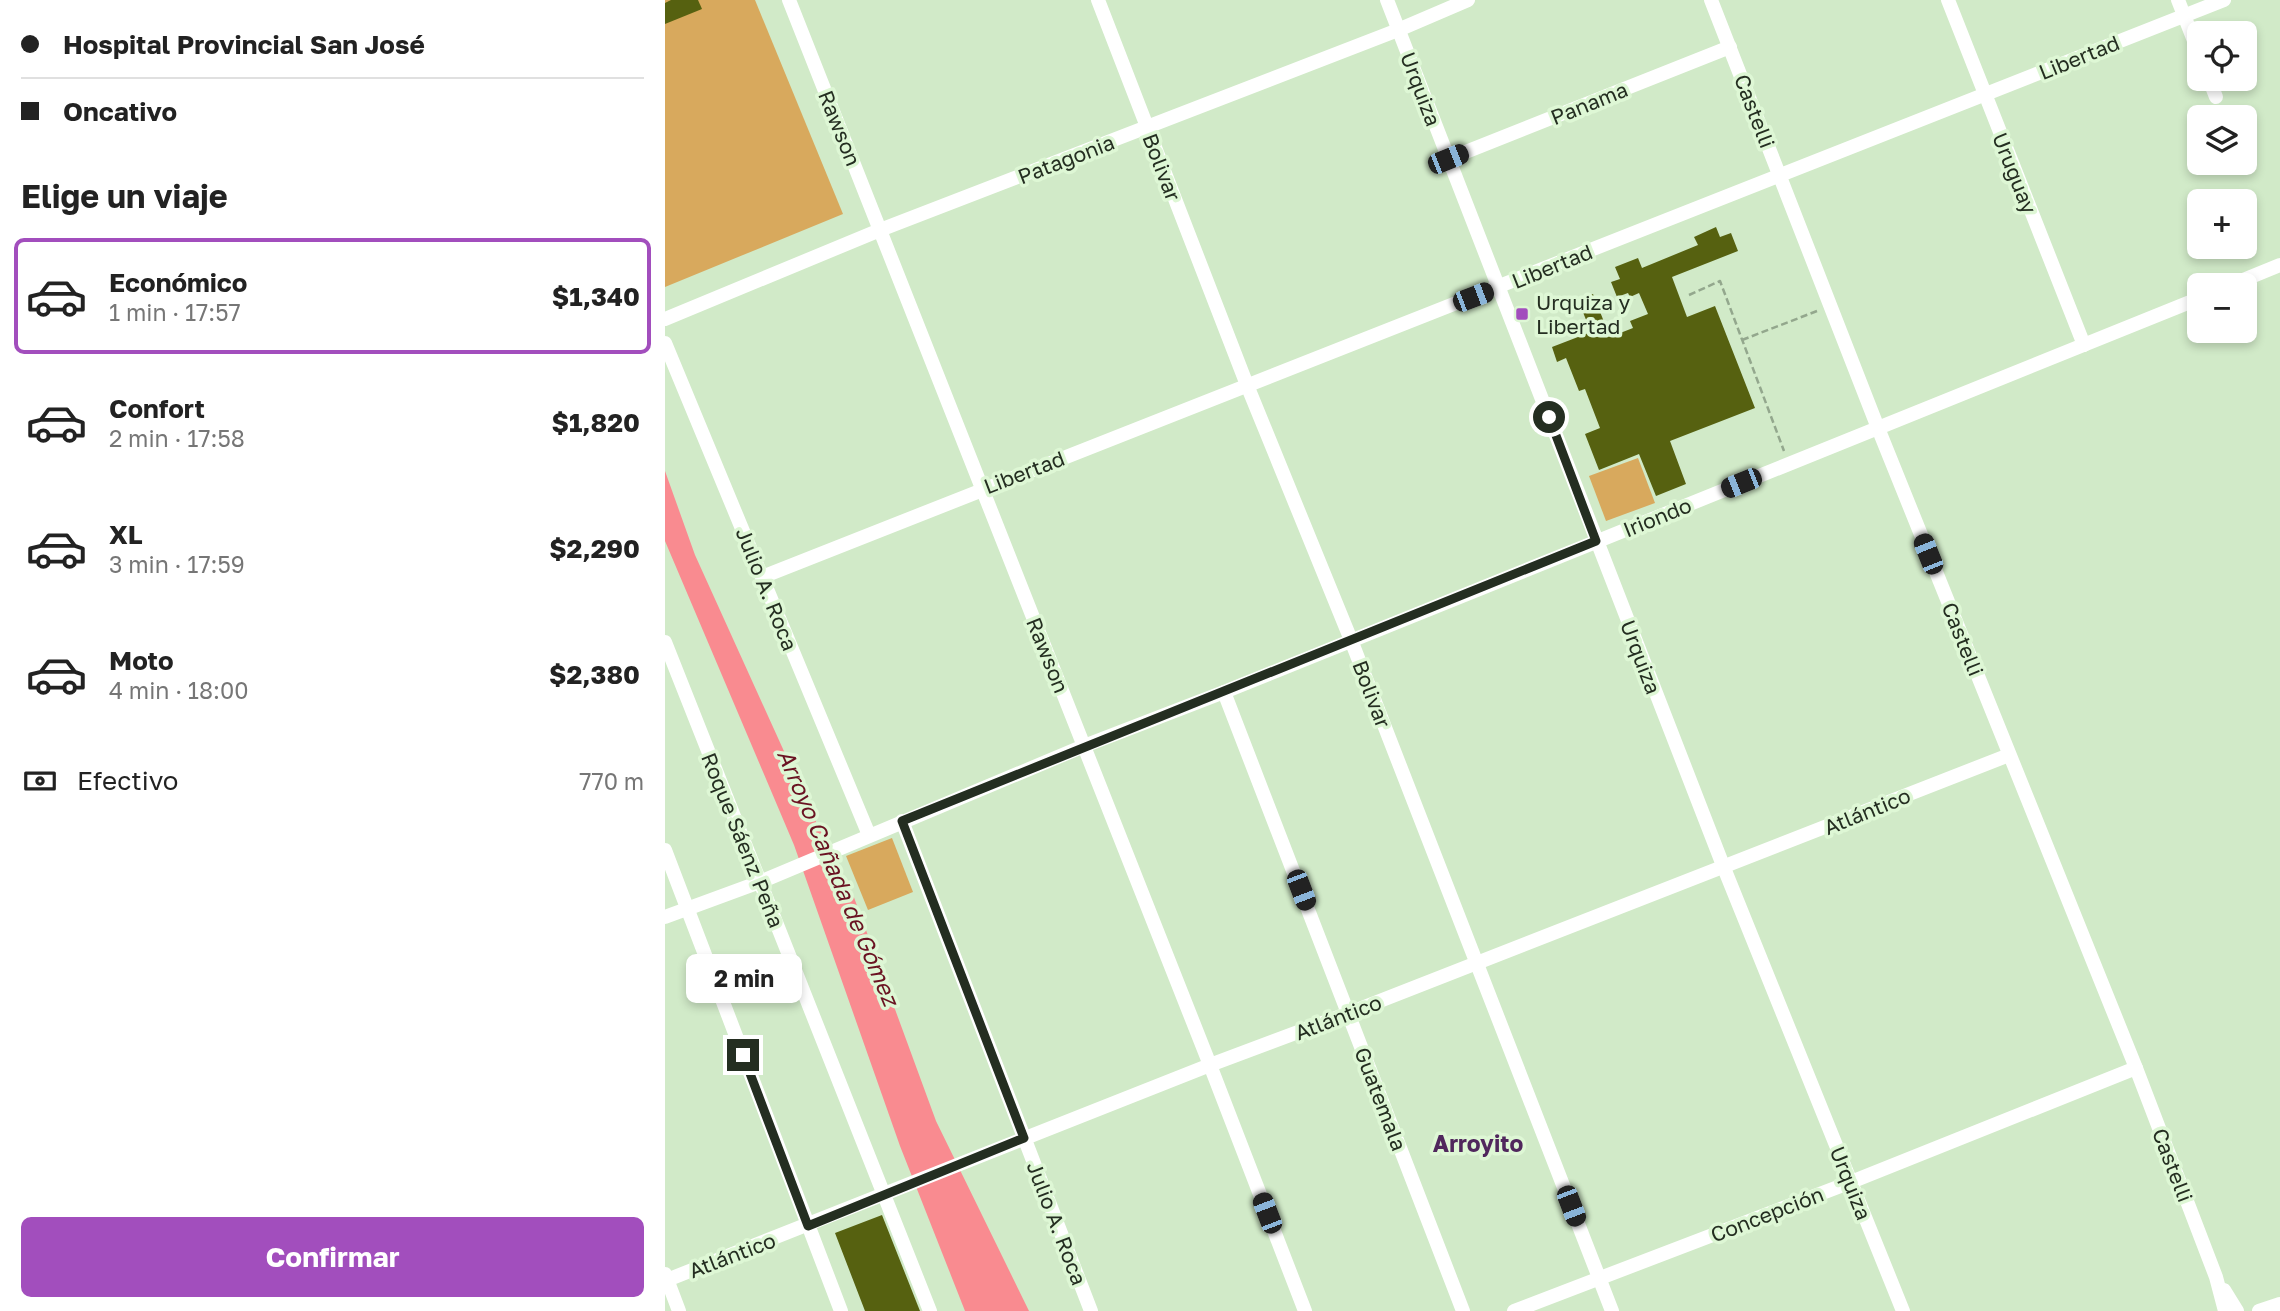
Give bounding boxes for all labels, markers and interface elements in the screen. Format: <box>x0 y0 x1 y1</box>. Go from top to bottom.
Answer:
map controls <box>2187 21 2257 343</box>
button: locate <box>2187 21 2257 91</box>
text: Hospital Provincial San José <box>63 29 425 60</box>
street label: Libertad <box>2035 29 2123 85</box>
street label: Urquiza <box>1395 48 1447 130</box>
street label: Castelli <box>1729 70 1781 152</box>
street label: Panama <box>1547 76 1631 130</box>
street label: Rawson <box>813 86 867 170</box>
text: Oncativo <box>63 96 177 127</box>
button: layers <box>2187 105 2257 175</box>
street label: Patagonia <box>1014 129 1118 189</box>
street label: Uruguay <box>1987 129 2043 218</box>
street label: Bolivar <box>1137 130 1187 204</box>
car <box>1425 141 1472 177</box>
text: Elige un viaje <box>21 177 228 215</box>
button: + <box>2187 189 2257 259</box>
street label: Libertad <box>1508 238 1596 294</box>
icon: car <box>25 265 88 328</box>
text: Económico <box>109 267 247 298</box>
button: − <box>2187 273 2257 343</box>
car <box>1450 280 1497 314</box>
text: $1,340 <box>552 281 640 312</box>
place label: Urquiza y Libertad <box>1536 289 1630 339</box>
text: 1 min · 17:57 <box>109 298 241 326</box>
marker: Urquiza y Libertad <box>1514 306 1530 322</box>
icon: car <box>25 391 88 454</box>
text: Confort <box>109 393 205 424</box>
route start <box>1533 401 1565 433</box>
text: $1,820 <box>551 407 640 438</box>
text: 2 min · 17:58 <box>109 424 245 452</box>
street label: Libertad <box>980 445 1068 499</box>
car <box>1718 465 1765 501</box>
street label: Iriondo <box>1619 492 1695 542</box>
icon: car <box>25 517 88 580</box>
text: XL <box>109 519 143 550</box>
street label: Julio A. Roca <box>731 524 803 654</box>
car <box>1911 531 1946 577</box>
text: $2,290 <box>549 533 640 564</box>
text: 3 min · 17:59 <box>109 550 245 578</box>
street label: Castelli <box>1937 598 1989 680</box>
street label: Rawson <box>1021 613 1075 697</box>
street label: Urquiza <box>1615 616 1667 698</box>
icon: car <box>25 643 88 706</box>
text: Moto <box>109 645 174 676</box>
street label: Bolivar <box>1347 657 1397 731</box>
text: $2,380 <box>549 659 640 690</box>
text: 4 min · 18:00 <box>109 676 248 704</box>
water label: Arroyo Cañada de Gómez <box>772 745 907 1011</box>
street label: Roque Sáenz Peña <box>696 749 790 931</box>
icon: cash <box>21 762 59 800</box>
text: Efectivo <box>77 765 178 796</box>
text: 770 m <box>579 767 644 795</box>
street label: Atlántico <box>1820 782 1914 840</box>
car <box>1284 867 1319 913</box>
callout: 2 min <box>685 954 801 1002</box>
text: 2 min <box>714 964 774 992</box>
street label: Atlántico <box>1291 989 1385 1045</box>
route end <box>727 1039 759 1071</box>
street label: Guatemala <box>1349 1044 1413 1154</box>
street label: Castelli <box>2147 1124 2199 1206</box>
district label: Arroyito <box>1433 1129 1523 1157</box>
street label: Urquiza <box>1824 1142 1878 1224</box>
street label: Julio A. Roca <box>1022 1157 1092 1289</box>
street label: Concepción <box>1707 1181 1827 1247</box>
car <box>1554 1183 1589 1229</box>
car <box>1250 1190 1285 1236</box>
button: Confirmar <box>21 1217 644 1297</box>
street label: Atlántico <box>685 1227 779 1283</box>

